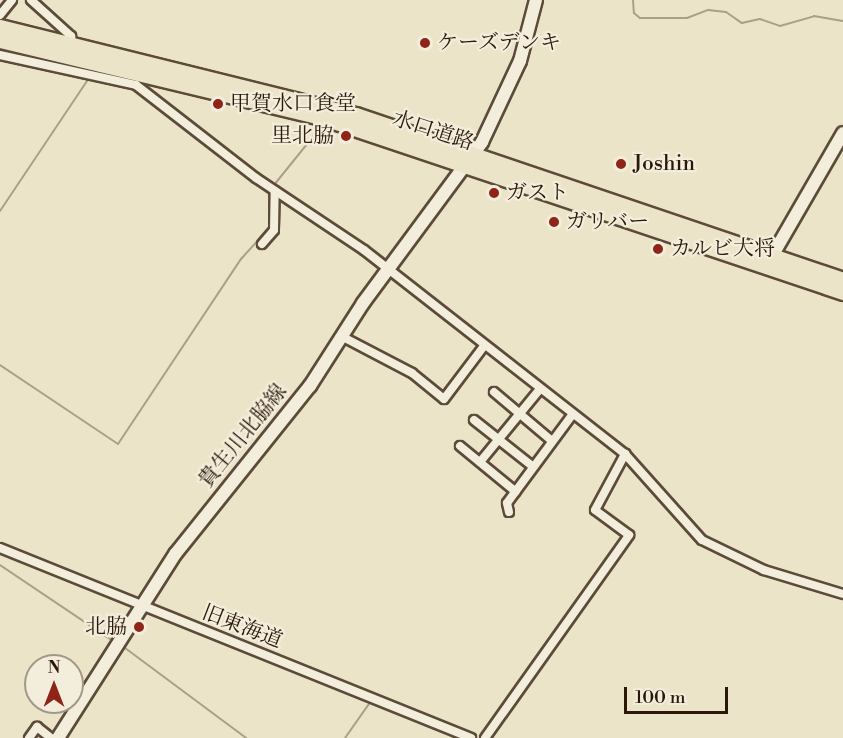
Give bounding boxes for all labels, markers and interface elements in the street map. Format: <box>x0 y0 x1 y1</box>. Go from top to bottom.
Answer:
place label: ケーズデンキ <box>437 30 563 56</box>
marker: ケーズデンキ <box>418 36 432 50</box>
place label: 甲賀水口食堂 <box>230 91 356 117</box>
marker: 甲賀水口食堂 <box>211 97 225 111</box>
street label: 水口道路 <box>389 106 477 156</box>
place label: 里北脇 <box>271 123 334 149</box>
marker: 里北脇 <box>339 129 353 143</box>
place label: Joshin <box>633 151 695 177</box>
marker: Joshin <box>614 157 628 171</box>
place label: ガスト <box>506 180 569 206</box>
marker: ガスト <box>487 186 501 200</box>
place label: ガリバー <box>566 209 650 235</box>
marker: ガリバー <box>547 215 561 229</box>
place label: カルビ大将 <box>670 236 775 262</box>
marker: カルビ大将 <box>651 242 665 256</box>
street label: 貴生川北脇線 <box>194 379 292 493</box>
street label: 旧東海道 <box>198 600 286 654</box>
place label: 北脇 <box>85 614 127 640</box>
marker: 北脇 <box>132 620 146 634</box>
north arrow <box>24 654 84 714</box>
text: N <box>48 658 60 678</box>
scale bar <box>627 675 730 713</box>
text: 100 m <box>635 686 686 709</box>

